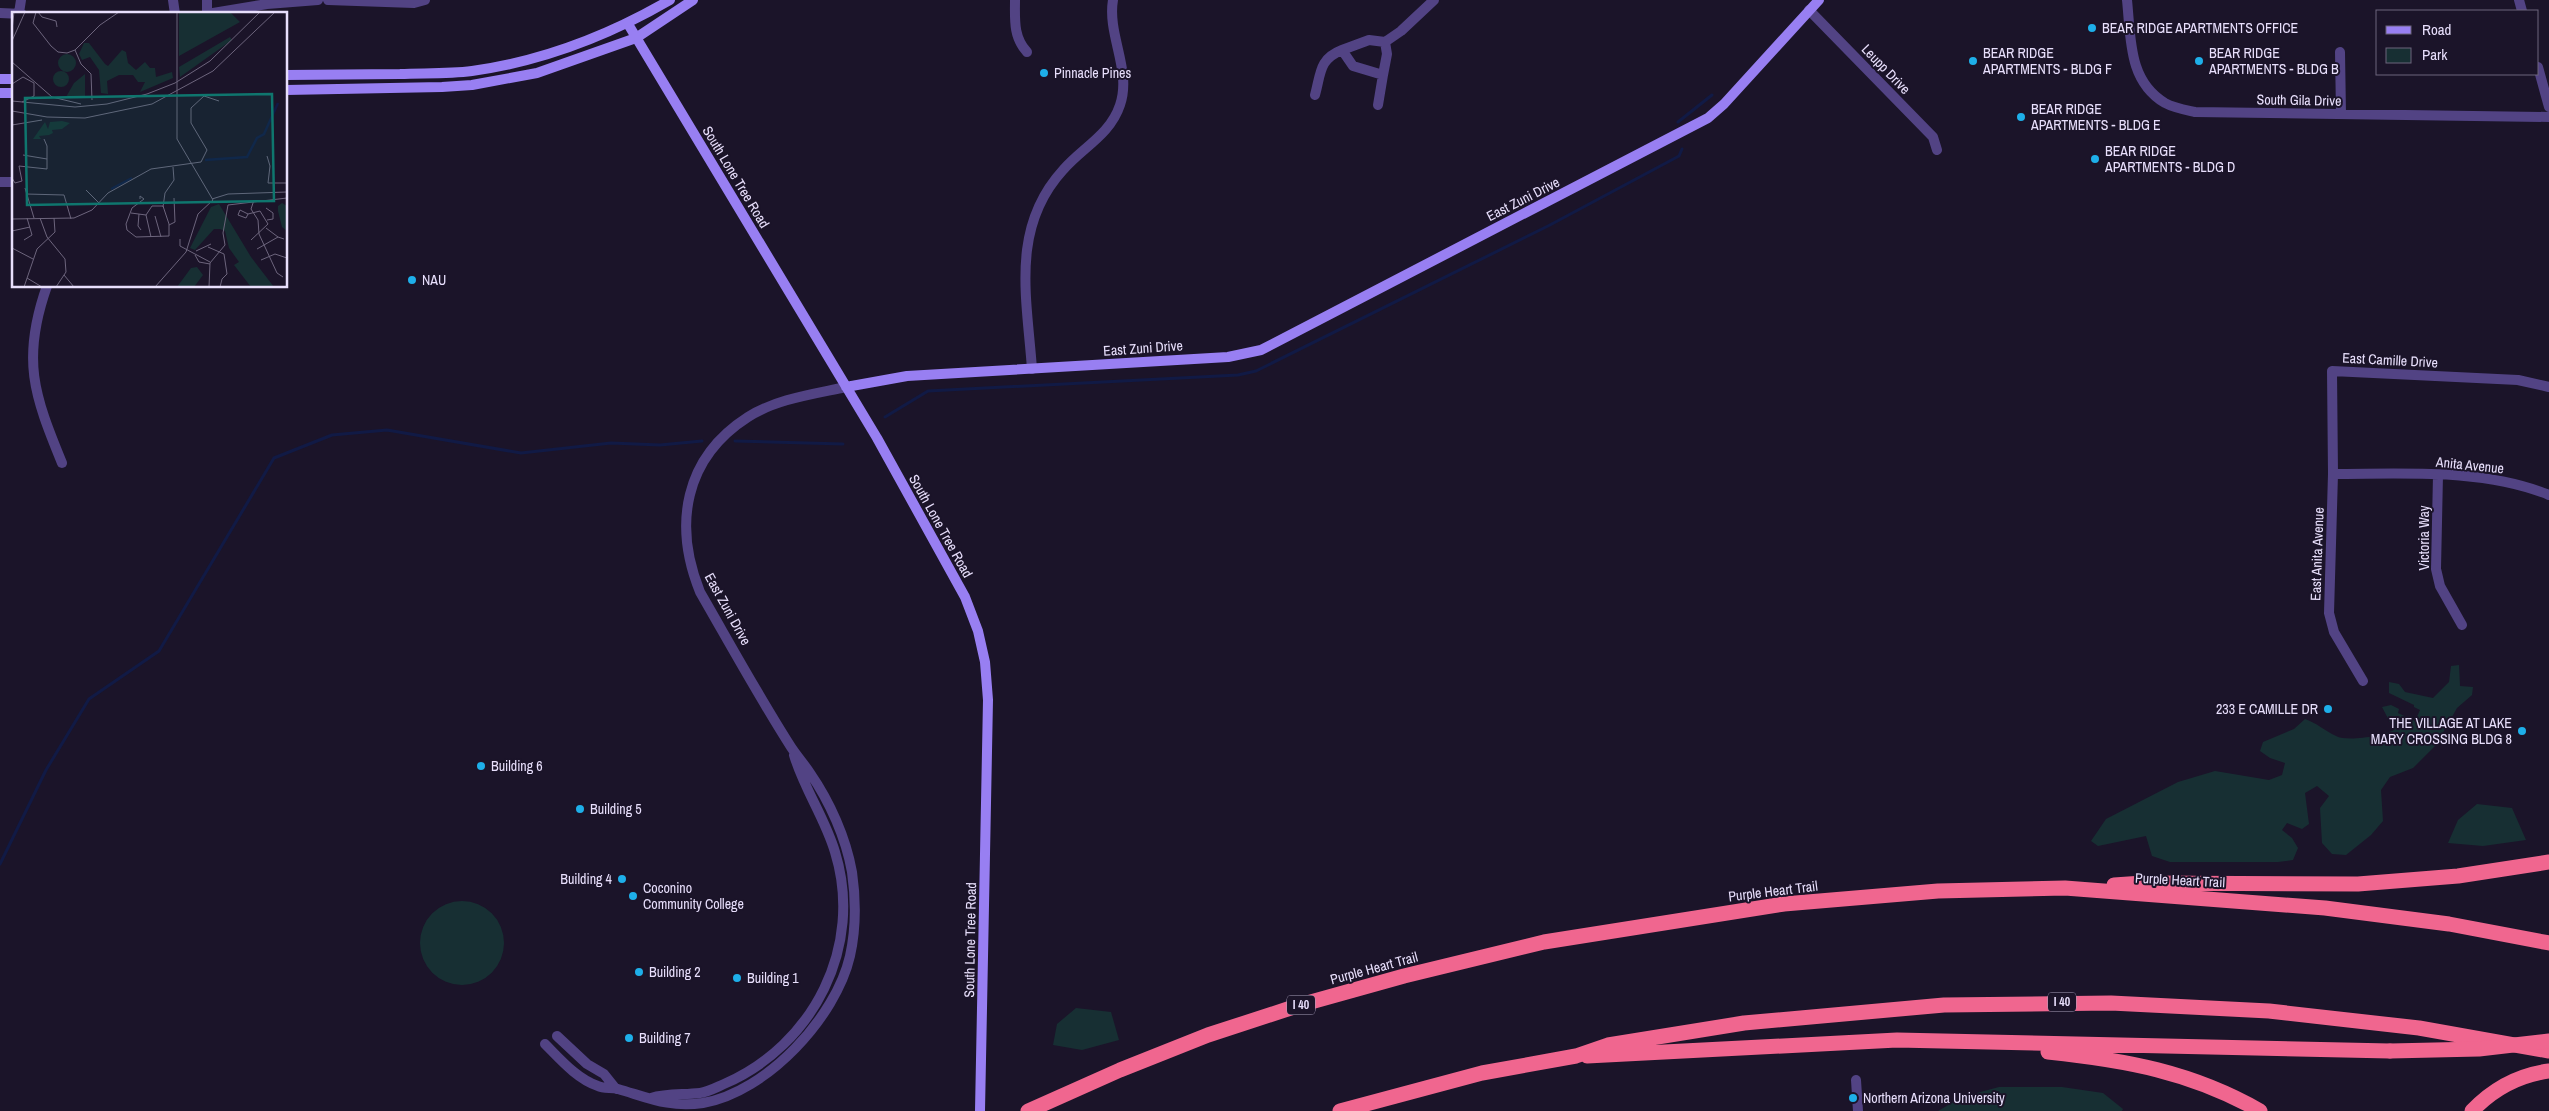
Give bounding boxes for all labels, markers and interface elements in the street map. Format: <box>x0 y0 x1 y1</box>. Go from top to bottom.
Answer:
legend <box>2376 10 2539 75</box>
inset map <box>12 12 288 288</box>
place label: BEAR RIDGE APARTMENTS OFFICE <box>2102 19 2298 37</box>
text: Road <box>2422 19 2451 40</box>
marker: BEAR RIDGE APARTMENTS OFFICE <box>2086 22 2098 34</box>
street label: Leupp Drive <box>1858 40 1914 98</box>
place label: BEAR RIDGE APARTMENTS - BLDG F <box>1982 44 2112 78</box>
place label: BEAR RIDGE APARTMENTS - BLDG B <box>2208 44 2339 78</box>
text: Park <box>2422 44 2448 65</box>
marker: BEAR RIDGE APARTMENTS - BLDG F <box>1967 55 1979 67</box>
marker: BEAR RIDGE APARTMENTS - BLDG B <box>2193 55 2205 67</box>
place label: Pinnacle Pines <box>1054 64 1131 82</box>
marker: Pinnacle Pines <box>1038 67 1050 79</box>
street label: South Gila Drive <box>2256 90 2342 110</box>
place label: BEAR RIDGE APARTMENTS - BLDG E <box>2030 100 2161 134</box>
marker: BEAR RIDGE APARTMENTS - BLDG E <box>2015 111 2027 123</box>
street label: South Lone Tree Road <box>699 123 773 231</box>
place label: BEAR RIDGE APARTMENTS - BLDG D <box>2104 142 2235 176</box>
marker: BEAR RIDGE APARTMENTS - BLDG D <box>2089 153 2101 165</box>
street label: East Zuni Drive <box>1483 173 1563 225</box>
place label: NAU <box>422 271 446 289</box>
marker: NAU <box>406 274 418 286</box>
street label: East Zuni Drive <box>1103 336 1183 360</box>
street label: East Camille Drive <box>2342 349 2438 371</box>
street label: Anita Avenue <box>2434 452 2505 478</box>
street label: South Lone Tree Road <box>905 471 977 581</box>
street label: Victoria Way <box>2415 505 2433 571</box>
street label: East Anita Avenue <box>2306 507 2328 601</box>
street label: East Zuni Drive <box>701 570 755 648</box>
place label: 233 E CAMILLE DR <box>2216 700 2318 718</box>
marker: 233 E CAMILLE DR <box>2322 703 2334 715</box>
place label: THE VILLAGE AT LAKE MARY CROSSING BLDG 8 <box>2371 714 2512 748</box>
marker: THE VILLAGE AT LAKE MARY CROSSING BLDG 8 <box>2516 725 2528 737</box>
place label: Building 6 <box>491 757 543 775</box>
marker: Building 6 <box>475 760 487 772</box>
place label: Building 5 <box>590 800 642 818</box>
marker: Building 5 <box>574 803 586 815</box>
street label: Purple Heart Trail <box>2135 869 2225 891</box>
place label: Building 4 <box>560 870 613 888</box>
marker: Building 4 <box>616 873 628 885</box>
street label: Purple Heart Trail <box>1727 877 1819 905</box>
place label: Coconino Community College <box>643 879 744 913</box>
street label: South Lone Tree Road <box>960 882 980 998</box>
marker: Coconino Community College <box>627 890 639 902</box>
street label: Purple Heart Trail <box>1328 948 1420 988</box>
place label: Building 2 <box>649 963 701 981</box>
marker: Building 2 <box>633 966 645 978</box>
place label: Building 1 <box>747 969 799 987</box>
marker: Building 1 <box>731 972 743 984</box>
road number: I 40 <box>2048 992 2076 1012</box>
road number: I 40 <box>1287 996 1315 1014</box>
place label: Building 7 <box>639 1029 691 1047</box>
marker: Building 7 <box>623 1032 635 1044</box>
place label: Northern Arizona University <box>1863 1089 2005 1107</box>
marker: Northern Arizona University <box>1847 1092 1859 1104</box>

